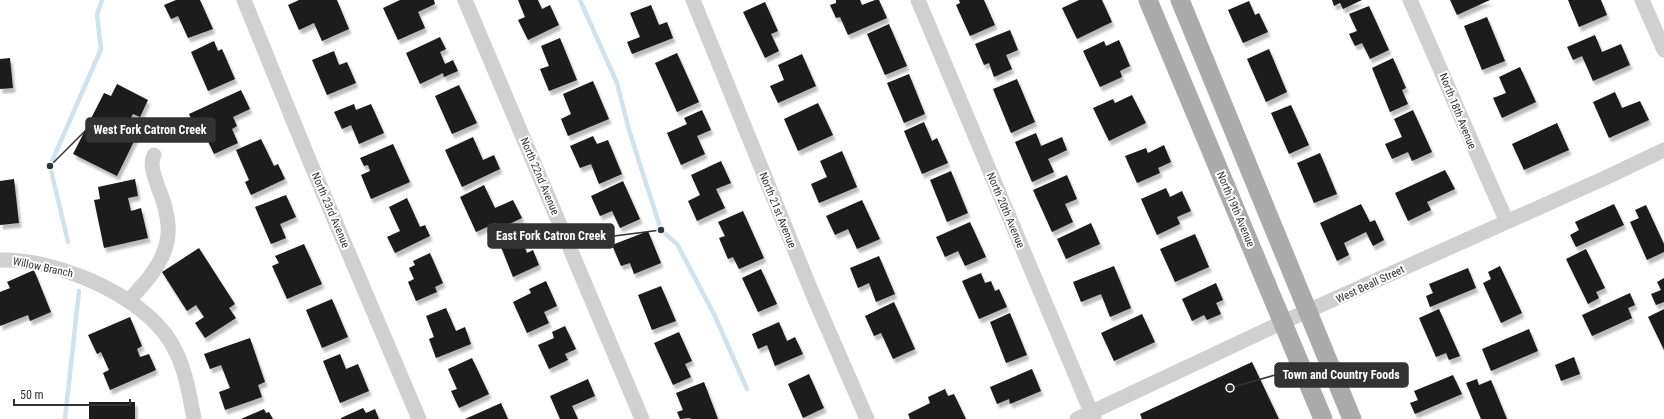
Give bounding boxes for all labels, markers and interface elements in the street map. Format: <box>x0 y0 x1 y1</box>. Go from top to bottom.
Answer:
street label: North 18th Avenue <box>1436 71 1479 151</box>
callout: West Fork Catron Creek <box>86 118 215 142</box>
text: West Fork Catron Creek <box>94 123 207 137</box>
street label: North 22nd Avenue <box>517 136 562 217</box>
street label: North 23rd Avenue <box>309 170 352 250</box>
street label: North 21st Avenue <box>756 170 799 250</box>
street label: North 19th Avenue <box>1214 170 1257 249</box>
street label: North 20th Avenue <box>984 171 1027 250</box>
callout: East Fork Catron Creek <box>488 224 614 248</box>
text: East Fork Catron Creek <box>496 229 606 243</box>
street label: Willow Branch <box>12 255 74 280</box>
street label: West Beall Street <box>1334 263 1406 306</box>
callout: Town and Country Foods <box>1275 363 1408 387</box>
text: Town and Country Foods <box>1282 368 1400 382</box>
scale bar <box>14 381 130 407</box>
text: 50 m <box>20 388 44 402</box>

